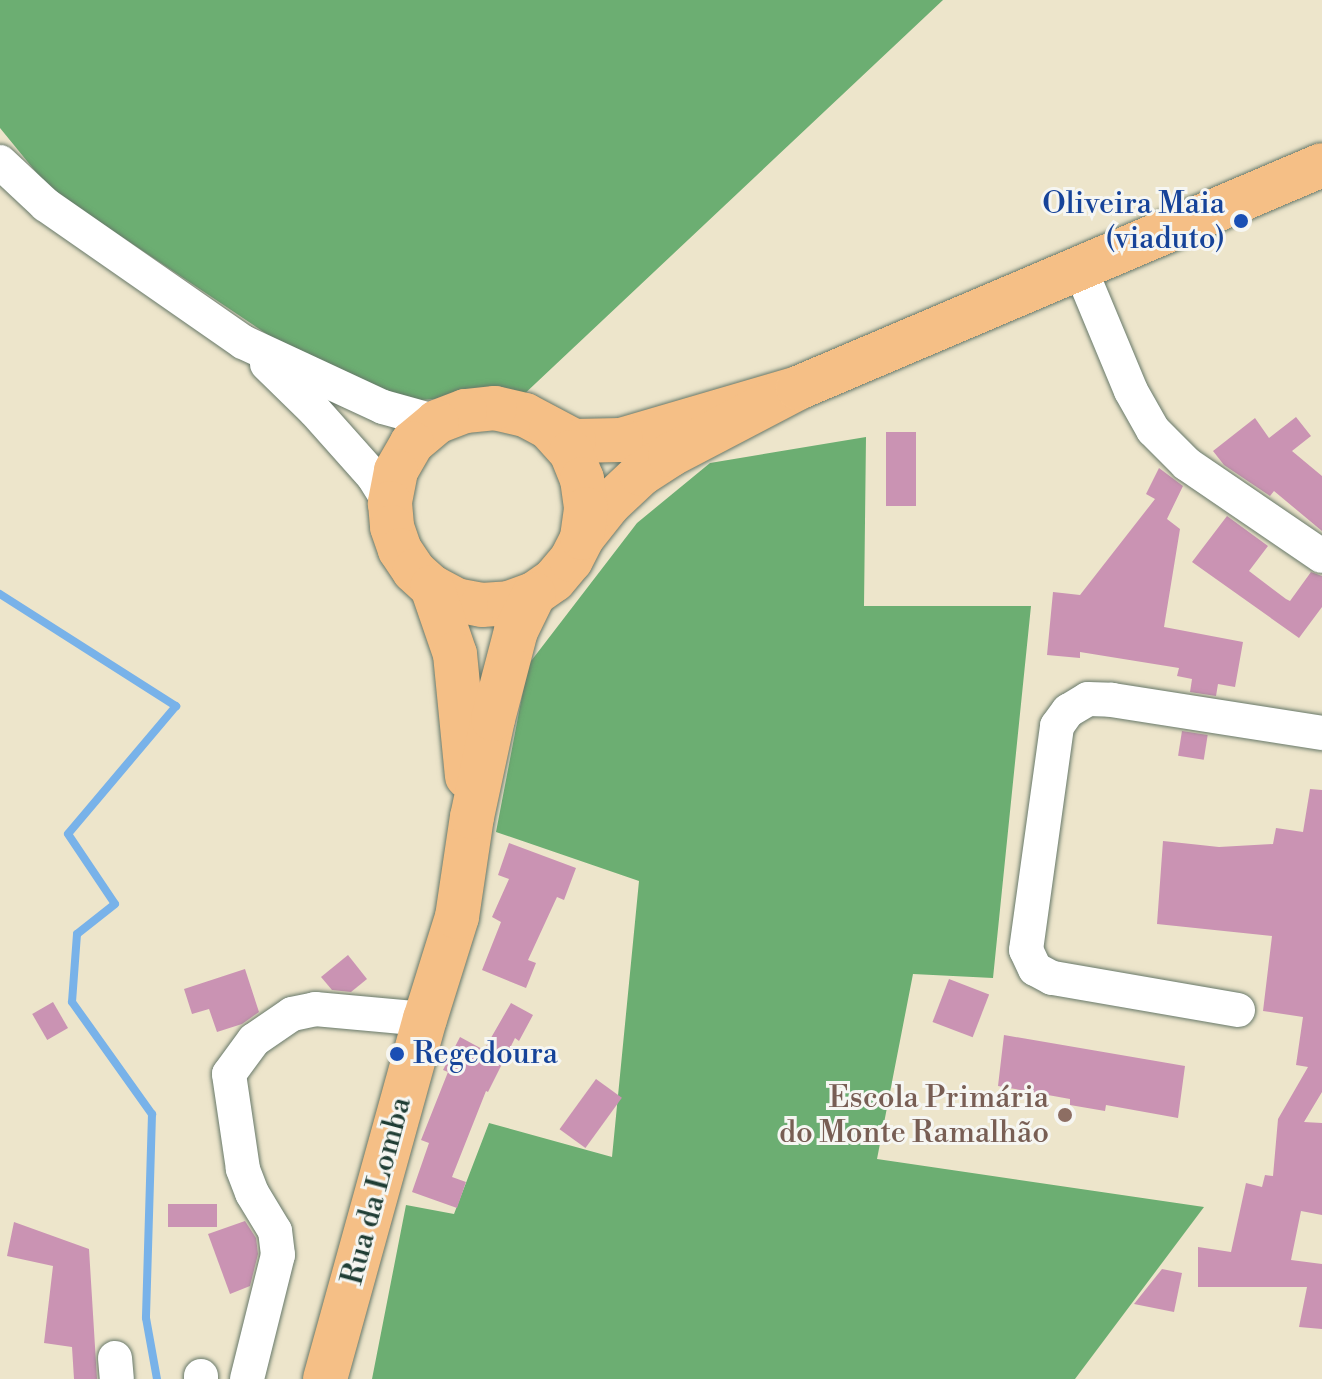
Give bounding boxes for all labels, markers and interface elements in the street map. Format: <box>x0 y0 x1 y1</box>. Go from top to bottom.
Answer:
place label: Oliveira Maia (viaduto) <box>1042 186 1225 256</box>
marker: Oliveira Maia (viaduto) <box>1232 212 1250 230</box>
place label: Regedoura <box>413 1036 558 1072</box>
marker: Regedoura <box>388 1045 406 1063</box>
place label: Escola Primária do Monte Ramalhão <box>779 1080 1049 1150</box>
street label: Rua da Lomba <box>335 1093 419 1289</box>
marker: Escola Primária do Monte Ramalhão <box>1056 1106 1074 1124</box>

